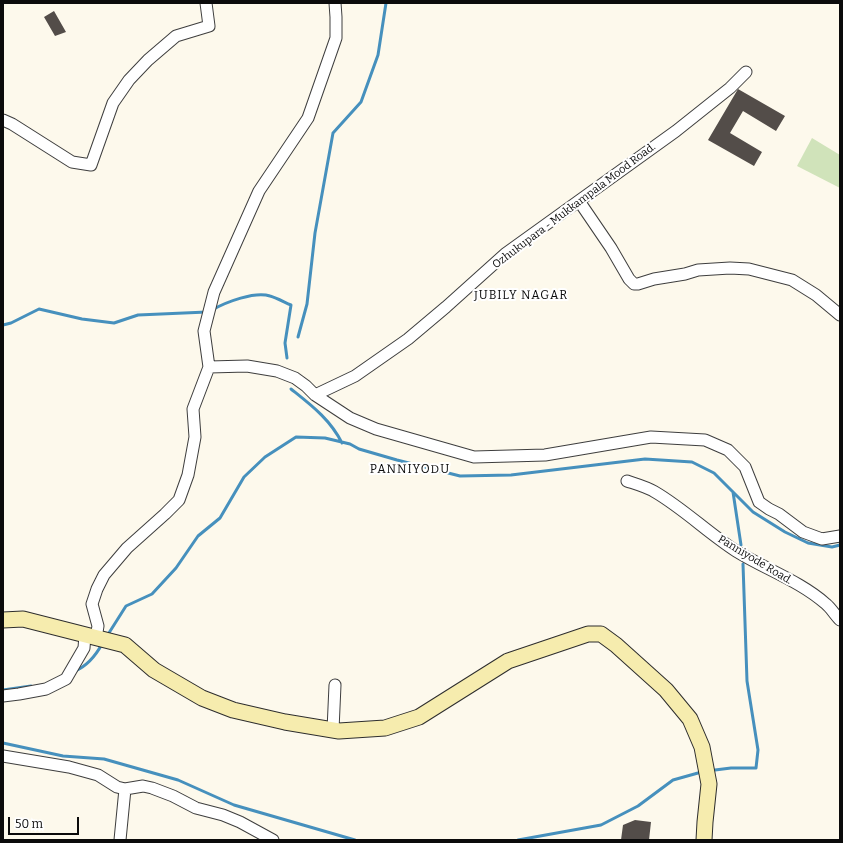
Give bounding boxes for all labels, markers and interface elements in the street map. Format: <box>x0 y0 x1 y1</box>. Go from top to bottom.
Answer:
street label: Ozhukupara - Mukkampala Mood Road. <box>490 140 658 272</box>
district label: JUBILY NAGAR <box>474 289 568 303</box>
district label: PANNIYODU <box>370 463 450 477</box>
street label: Panniyode Road. <box>716 533 794 587</box>
scale bar <box>10 809 81 835</box>
text: 50 m <box>15 817 43 831</box>

